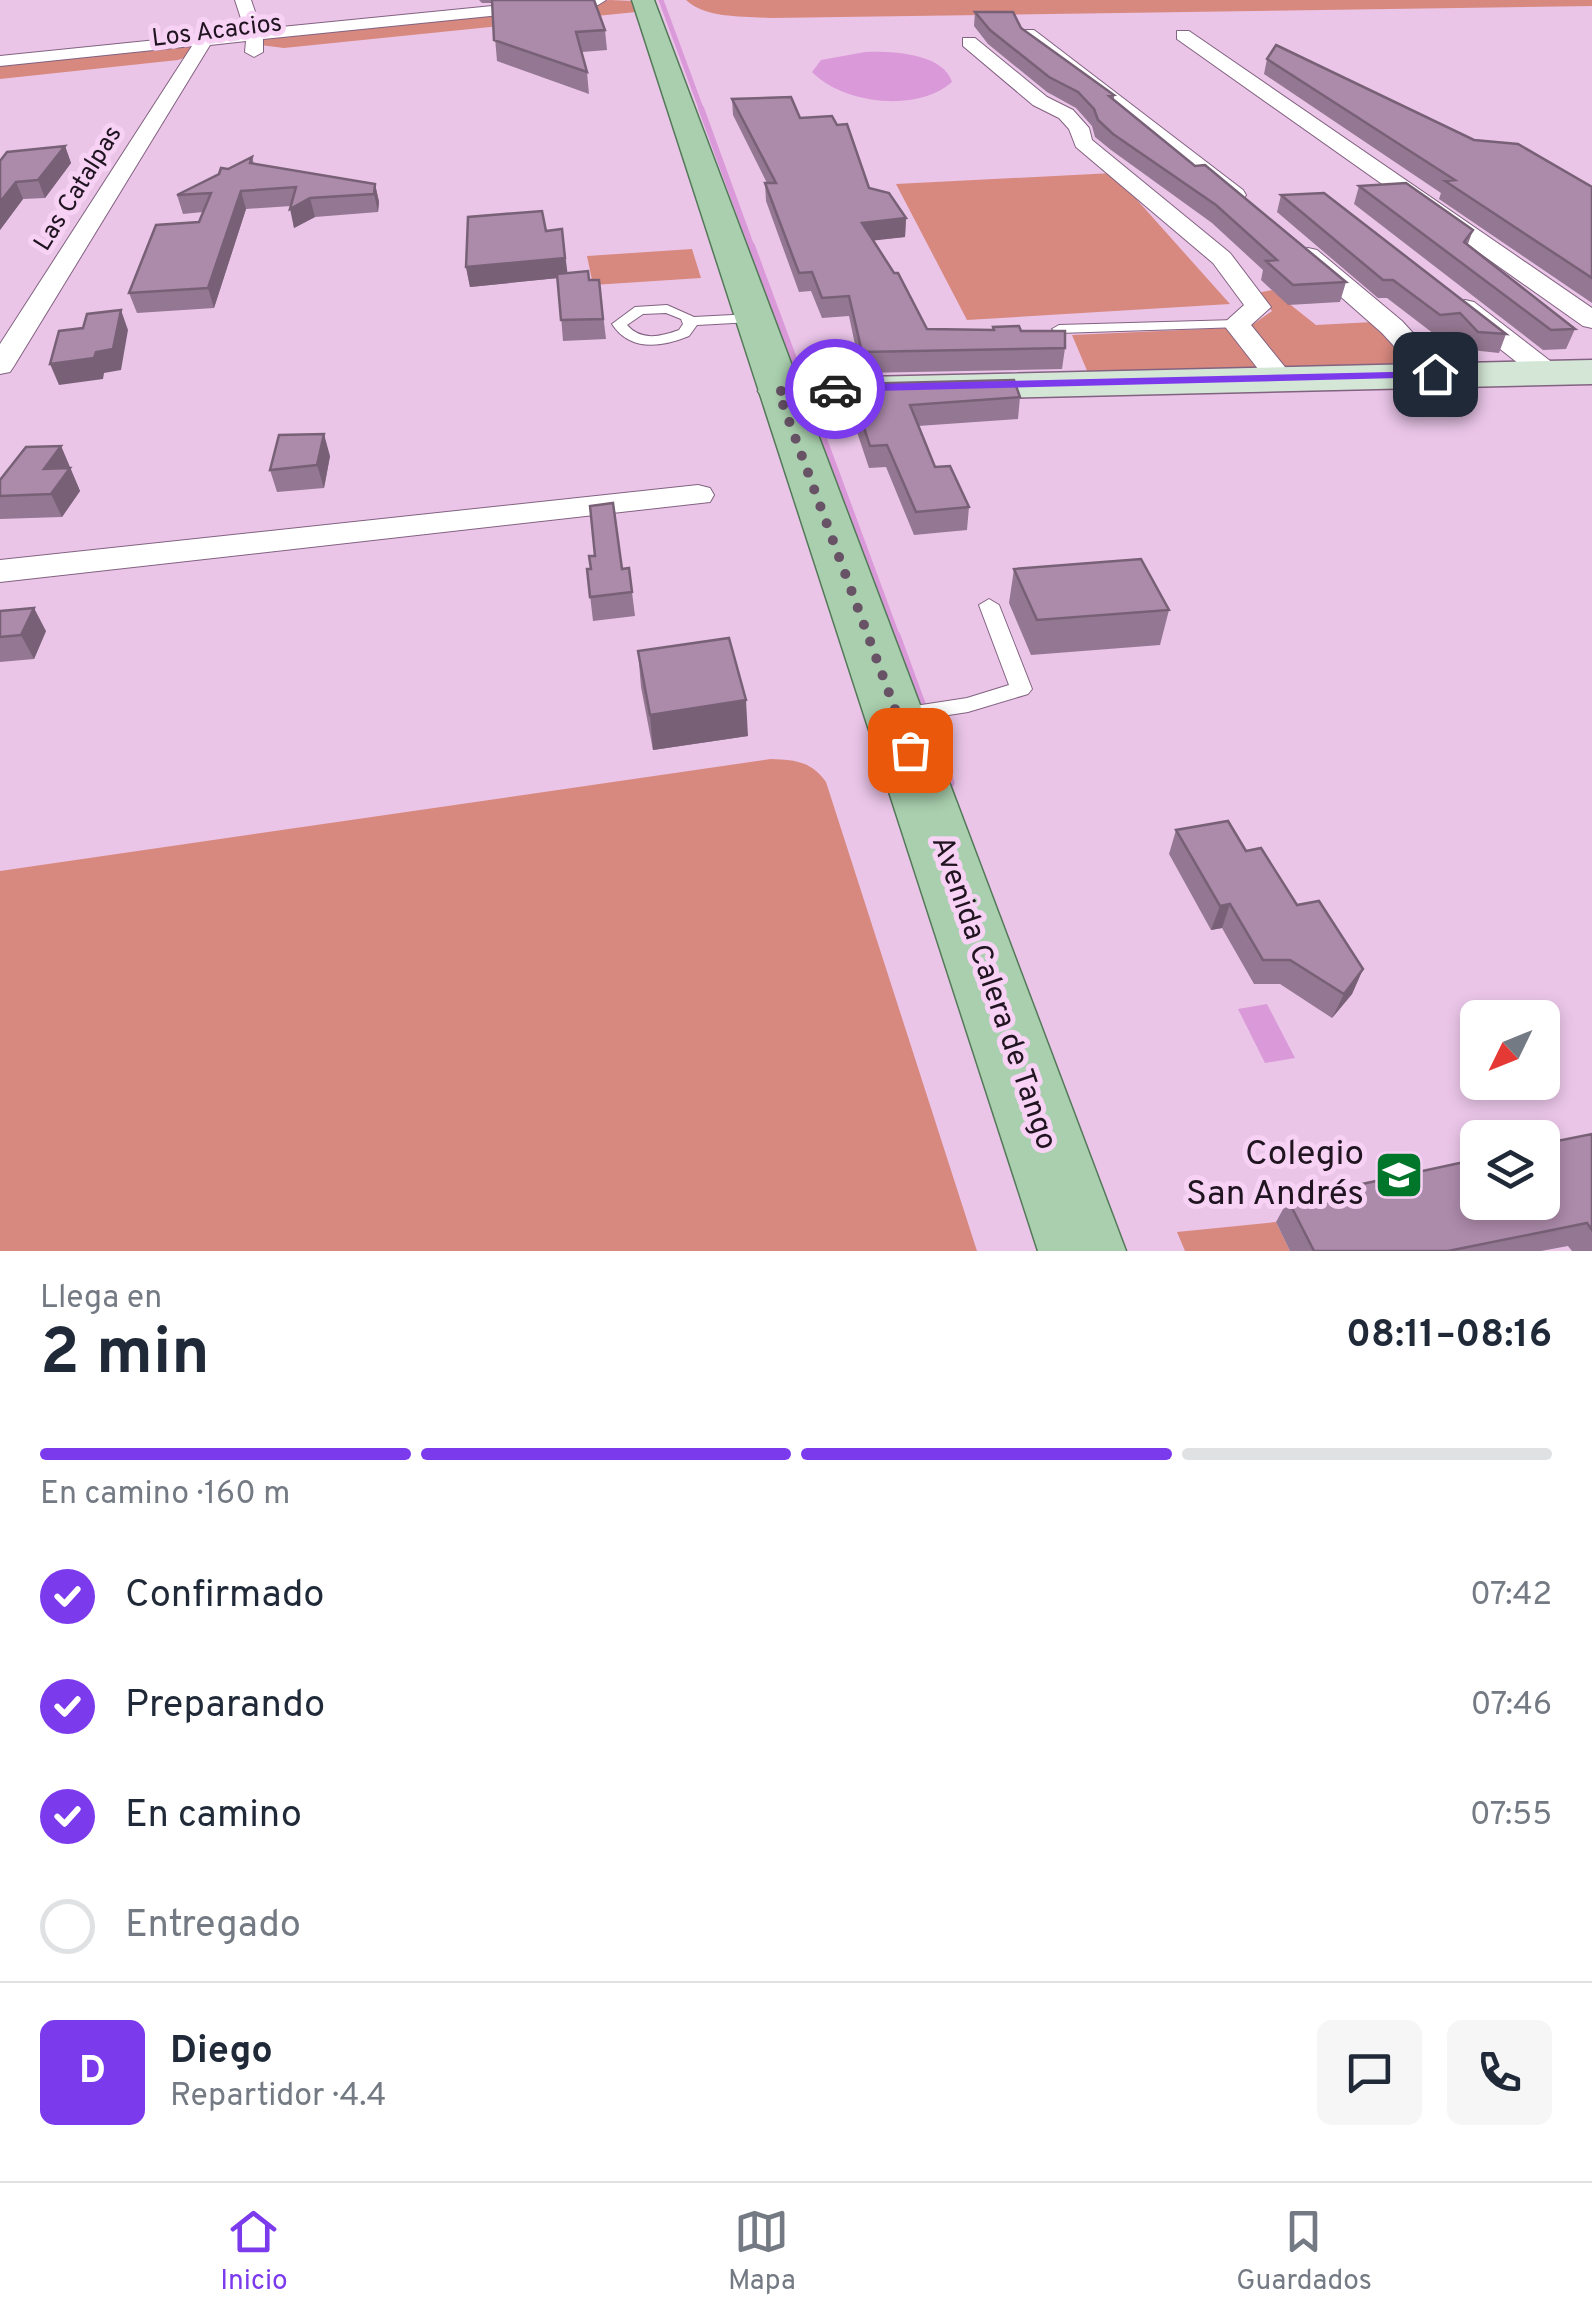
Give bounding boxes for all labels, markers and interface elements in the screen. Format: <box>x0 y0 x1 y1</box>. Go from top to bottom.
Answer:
street label: Los Acacios <box>150 8 284 56</box>
street label: Las Catalpas <box>28 120 130 258</box>
pin <box>1393 332 1478 417</box>
courier <box>785 339 885 439</box>
icon: home <box>1408 347 1463 402</box>
icon: car <box>808 362 863 417</box>
pin <box>868 708 953 793</box>
icon: bag <box>883 723 938 778</box>
street label: Avenida Calera de Tango <box>922 831 1064 1155</box>
north arrow <box>1460 1000 1560 1100</box>
map controls <box>1460 1000 1560 1220</box>
button: layers <box>1460 1120 1560 1220</box>
place label: Colegio San Andrés <box>1186 1133 1364 1217</box>
school or university icon: Colegio San Andrés <box>1373 1149 1425 1201</box>
text: Llega en <box>40 1279 162 1319</box>
text: 08:11–08:16 <box>1346 1312 1552 1361</box>
text: 2 min <box>40 1315 210 1397</box>
text: En camino · 160 m <box>40 1475 290 1515</box>
icon: check <box>40 1569 95 1624</box>
text: Confirmado <box>125 1572 325 1621</box>
text: 07:42 <box>1470 1576 1552 1616</box>
icon: check <box>40 1679 95 1734</box>
text: Preparando <box>125 1682 325 1731</box>
text: 07:46 <box>1471 1686 1552 1726</box>
icon: check <box>40 1789 95 1844</box>
text: En camino <box>125 1792 302 1841</box>
text: 07:55 <box>1470 1796 1552 1836</box>
text: Entregado <box>125 1902 301 1951</box>
button: chat <box>1317 2020 1422 2125</box>
button: phone <box>1447 2020 1552 2125</box>
text: Diego <box>170 2028 273 2077</box>
text: D <box>79 2048 106 2097</box>
text: Repartidor · 4.4 <box>170 2077 386 2117</box>
tab: Inicio <box>220 2204 288 2300</box>
tab: Mapa <box>728 2204 796 2300</box>
tab: Guardados <box>1236 2204 1372 2300</box>

